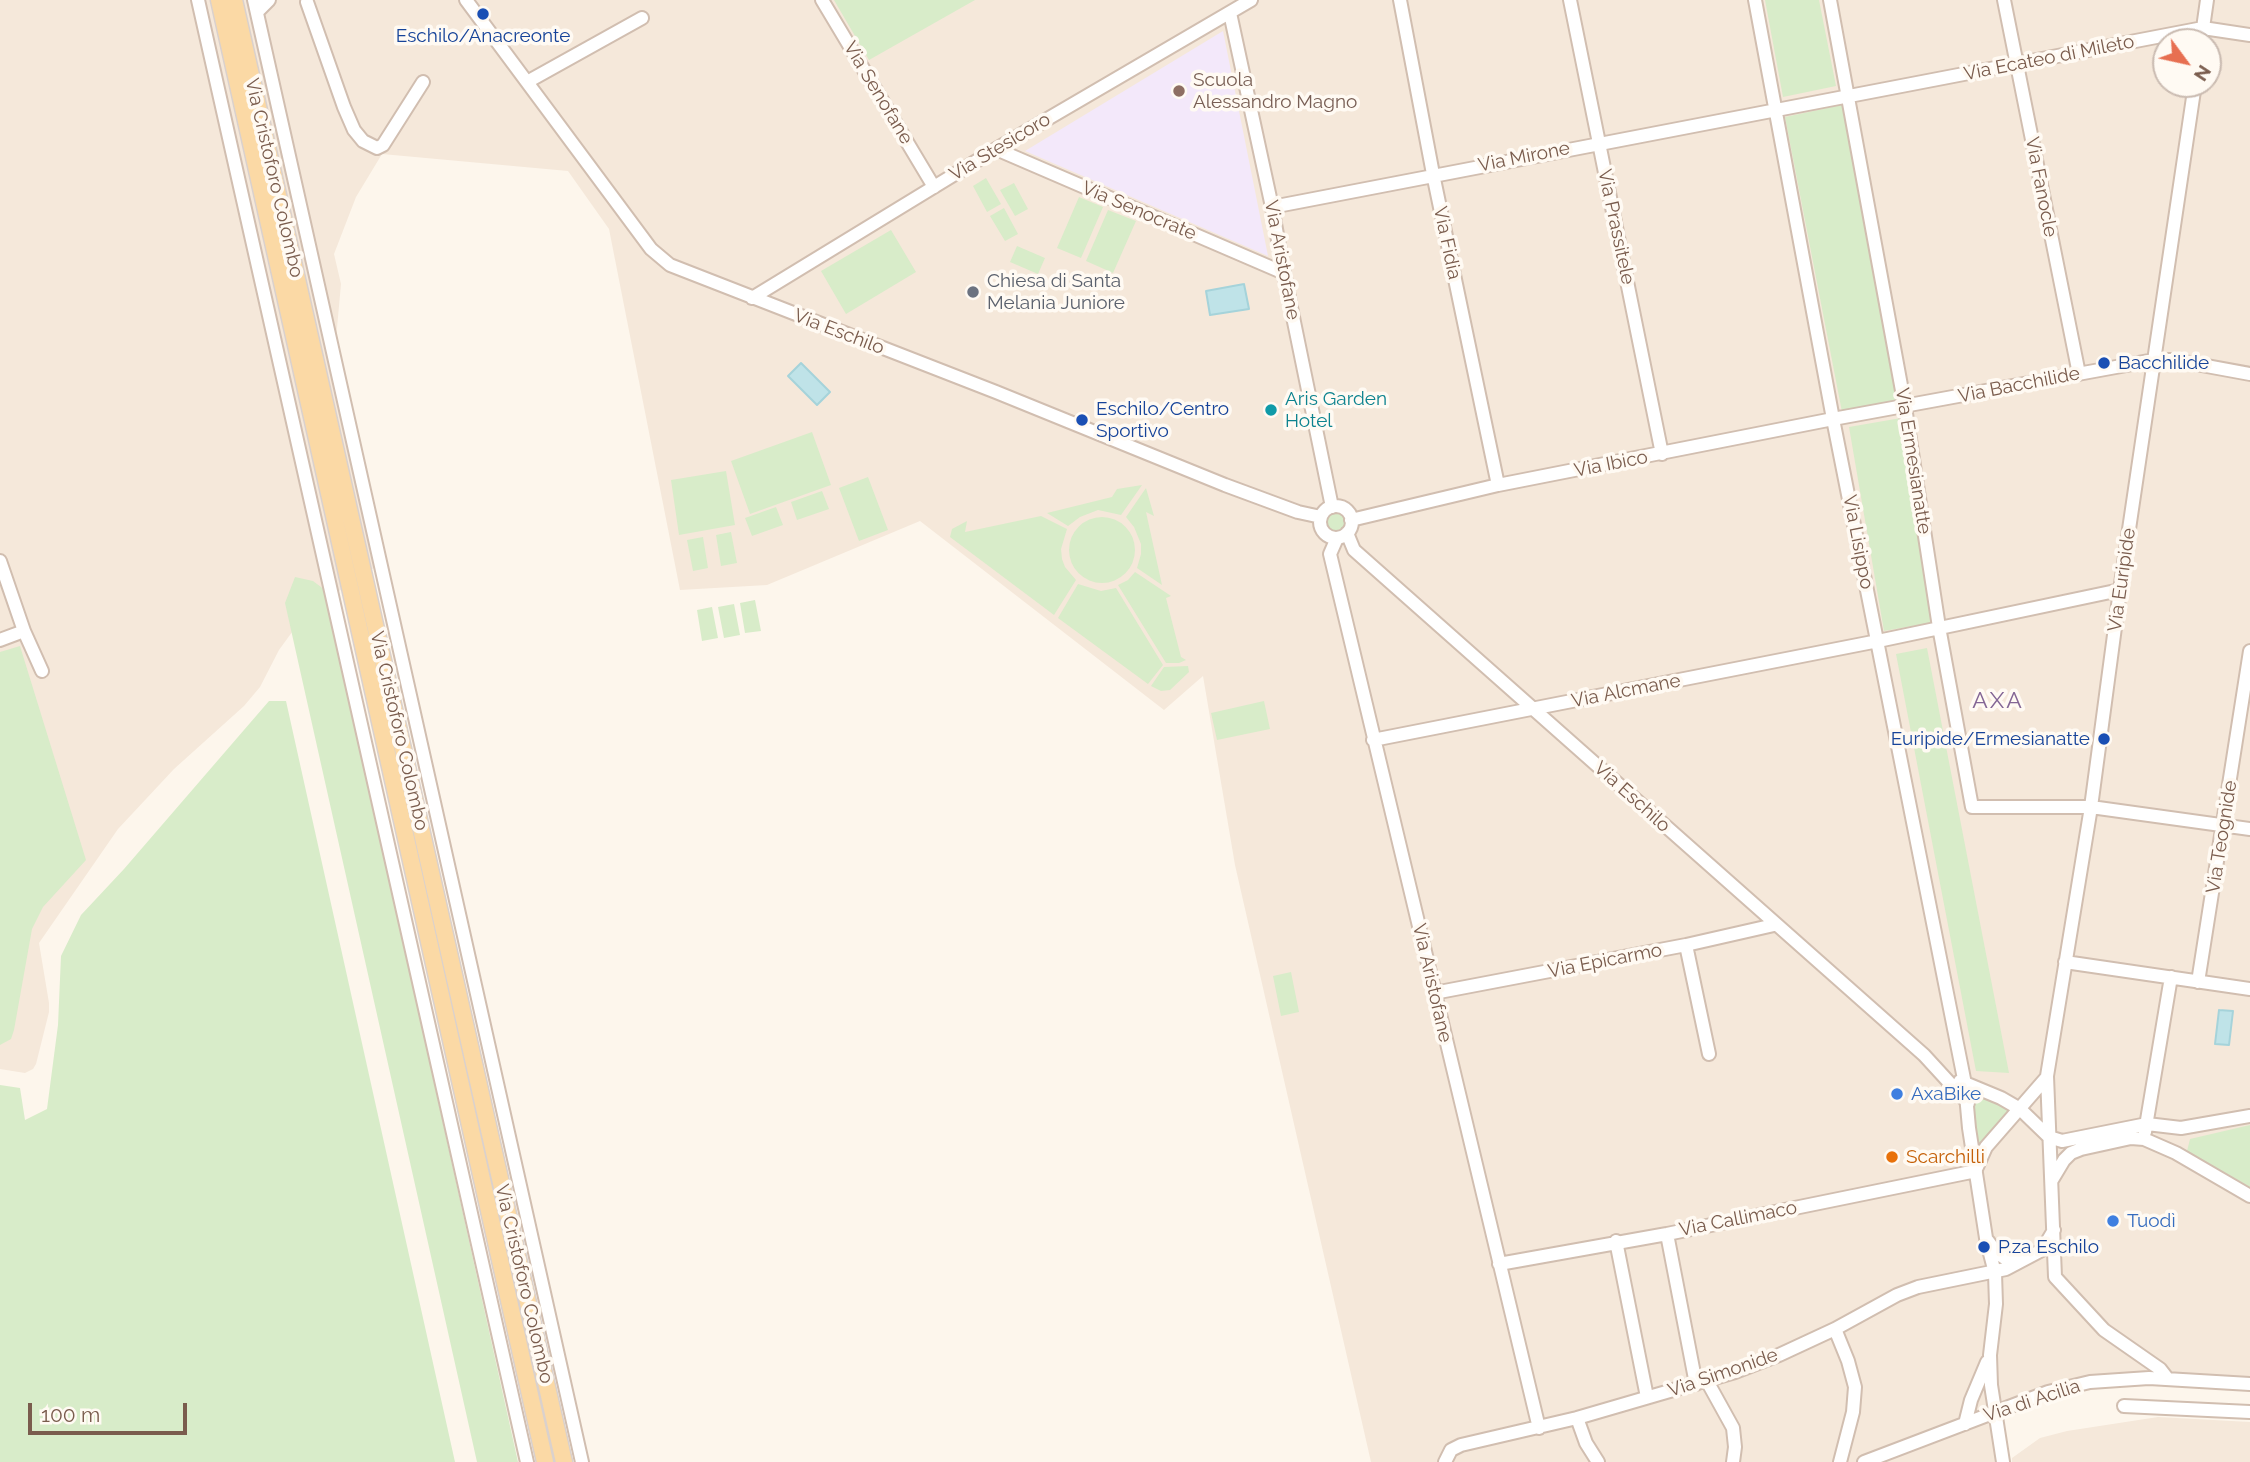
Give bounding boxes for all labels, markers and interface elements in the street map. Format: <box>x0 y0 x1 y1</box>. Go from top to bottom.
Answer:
marker: Eschilo/Anacreonte <box>475 6 491 22</box>
place label: Eschilo/Anacreonte <box>396 25 570 47</box>
north arrow <box>2152 28 2222 98</box>
street label: Via Ecateo di Mileto <box>1962 30 2136 86</box>
street label: Via Senofane <box>838 37 918 149</box>
text: N <box>2190 61 2216 85</box>
place label: Scuola Alessandro Magno <box>1193 69 1357 113</box>
street label: Via Cristoforo Colombo <box>240 76 308 280</box>
marker: Scuola Alessandro Magno <box>1171 83 1187 99</box>
street label: Via Stesicoro <box>945 108 1055 186</box>
street label: Via Fanocle <box>2020 135 2062 239</box>
street label: Via Mirone <box>1476 137 1572 177</box>
street label: Via Prassitele <box>1593 167 1639 287</box>
street label: Via Senocrate <box>1078 177 1200 245</box>
street label: Via Aristofane <box>1259 198 1305 322</box>
street label: Via Fidia <box>1428 204 1466 282</box>
place label: Chiesa di Santa Melania Juniore <box>987 270 1125 314</box>
marker: Chiesa di Santa Melania Juniore <box>965 284 981 300</box>
street label: Via Eschilo <box>791 304 887 360</box>
place label: Bacchilide <box>2118 352 2209 374</box>
marker: Bacchilide <box>2096 355 2112 371</box>
street label: Via Bacchilide <box>1956 362 2082 408</box>
street label: Via Ermesianatte <box>1890 386 1936 536</box>
place label: Aris Garden Hotel <box>1285 388 1387 432</box>
place label: Eschilo/Centro Sportivo <box>1096 398 1229 442</box>
marker: Aris Garden Hotel <box>1263 402 1279 418</box>
marker: Eschilo/Centro Sportivo <box>1074 412 1090 428</box>
street label: Via Ibico <box>1572 446 1650 482</box>
street label: Via Lisippo <box>1838 493 1878 591</box>
street label: Via Euripide <box>2103 527 2141 633</box>
street label: Via Cristoforo Colombo <box>365 629 433 833</box>
street label: Via Alcmane <box>1569 669 1683 713</box>
district label: AXA <box>1973 687 2023 715</box>
place label: Euripide/Ermesianatte <box>1891 728 2090 750</box>
marker: Euripide/Ermesianatte <box>2096 731 2112 747</box>
street label: Via Eschilo <box>1589 757 1675 837</box>
street label: Via Teognide <box>2202 779 2242 895</box>
street label: Via Aristofane <box>1407 921 1457 1045</box>
street label: Via Epicarmo <box>1546 939 1664 983</box>
place label: AxaBike <box>1911 1083 1981 1105</box>
marker: AxaBike <box>1889 1086 1905 1102</box>
place label: Scarchilli <box>1906 1146 1985 1168</box>
marker: Scarchilli <box>1884 1149 1900 1165</box>
street label: Via Cristoforo Colombo <box>490 1182 558 1386</box>
street label: Via Callimaco <box>1677 1196 1799 1242</box>
place label: Tuodì <box>2127 1210 2176 1232</box>
marker: Tuodì <box>2105 1213 2121 1229</box>
place label: P.za Eschilo <box>1998 1236 2099 1258</box>
marker: P.za Eschilo <box>1976 1239 1992 1255</box>
street label: Via Simonide <box>1665 1344 1781 1402</box>
street label: Via di Acilia <box>1981 1375 2083 1427</box>
scale bar <box>32 1388 191 1432</box>
text: 100 m <box>41 1402 100 1427</box>

